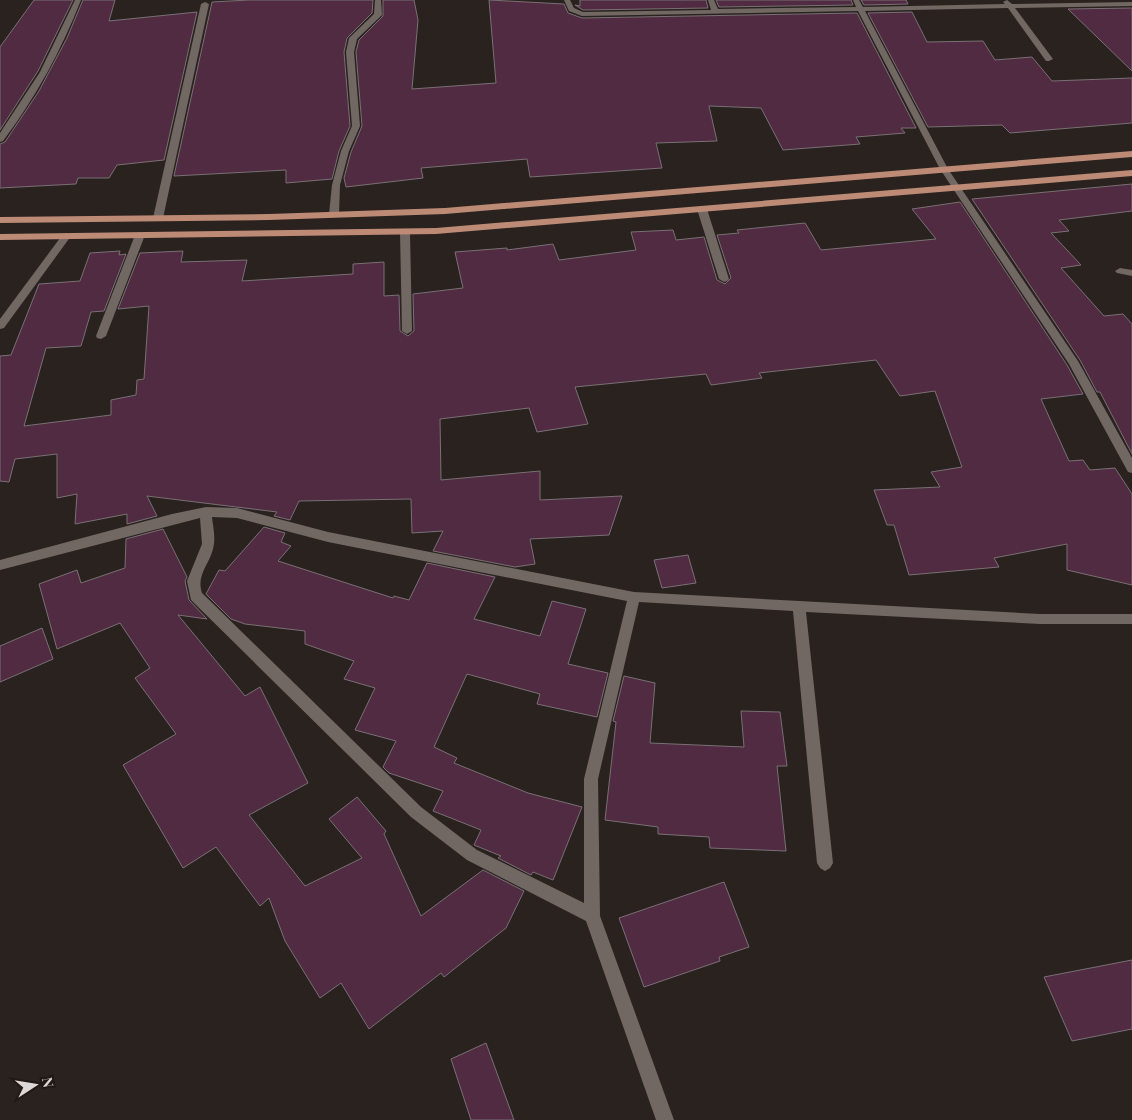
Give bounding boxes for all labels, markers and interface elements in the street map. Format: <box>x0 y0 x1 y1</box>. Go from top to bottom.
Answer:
north arrow <box>10 1060 60 1110</box>
text: N <box>38 1075 59 1089</box>

